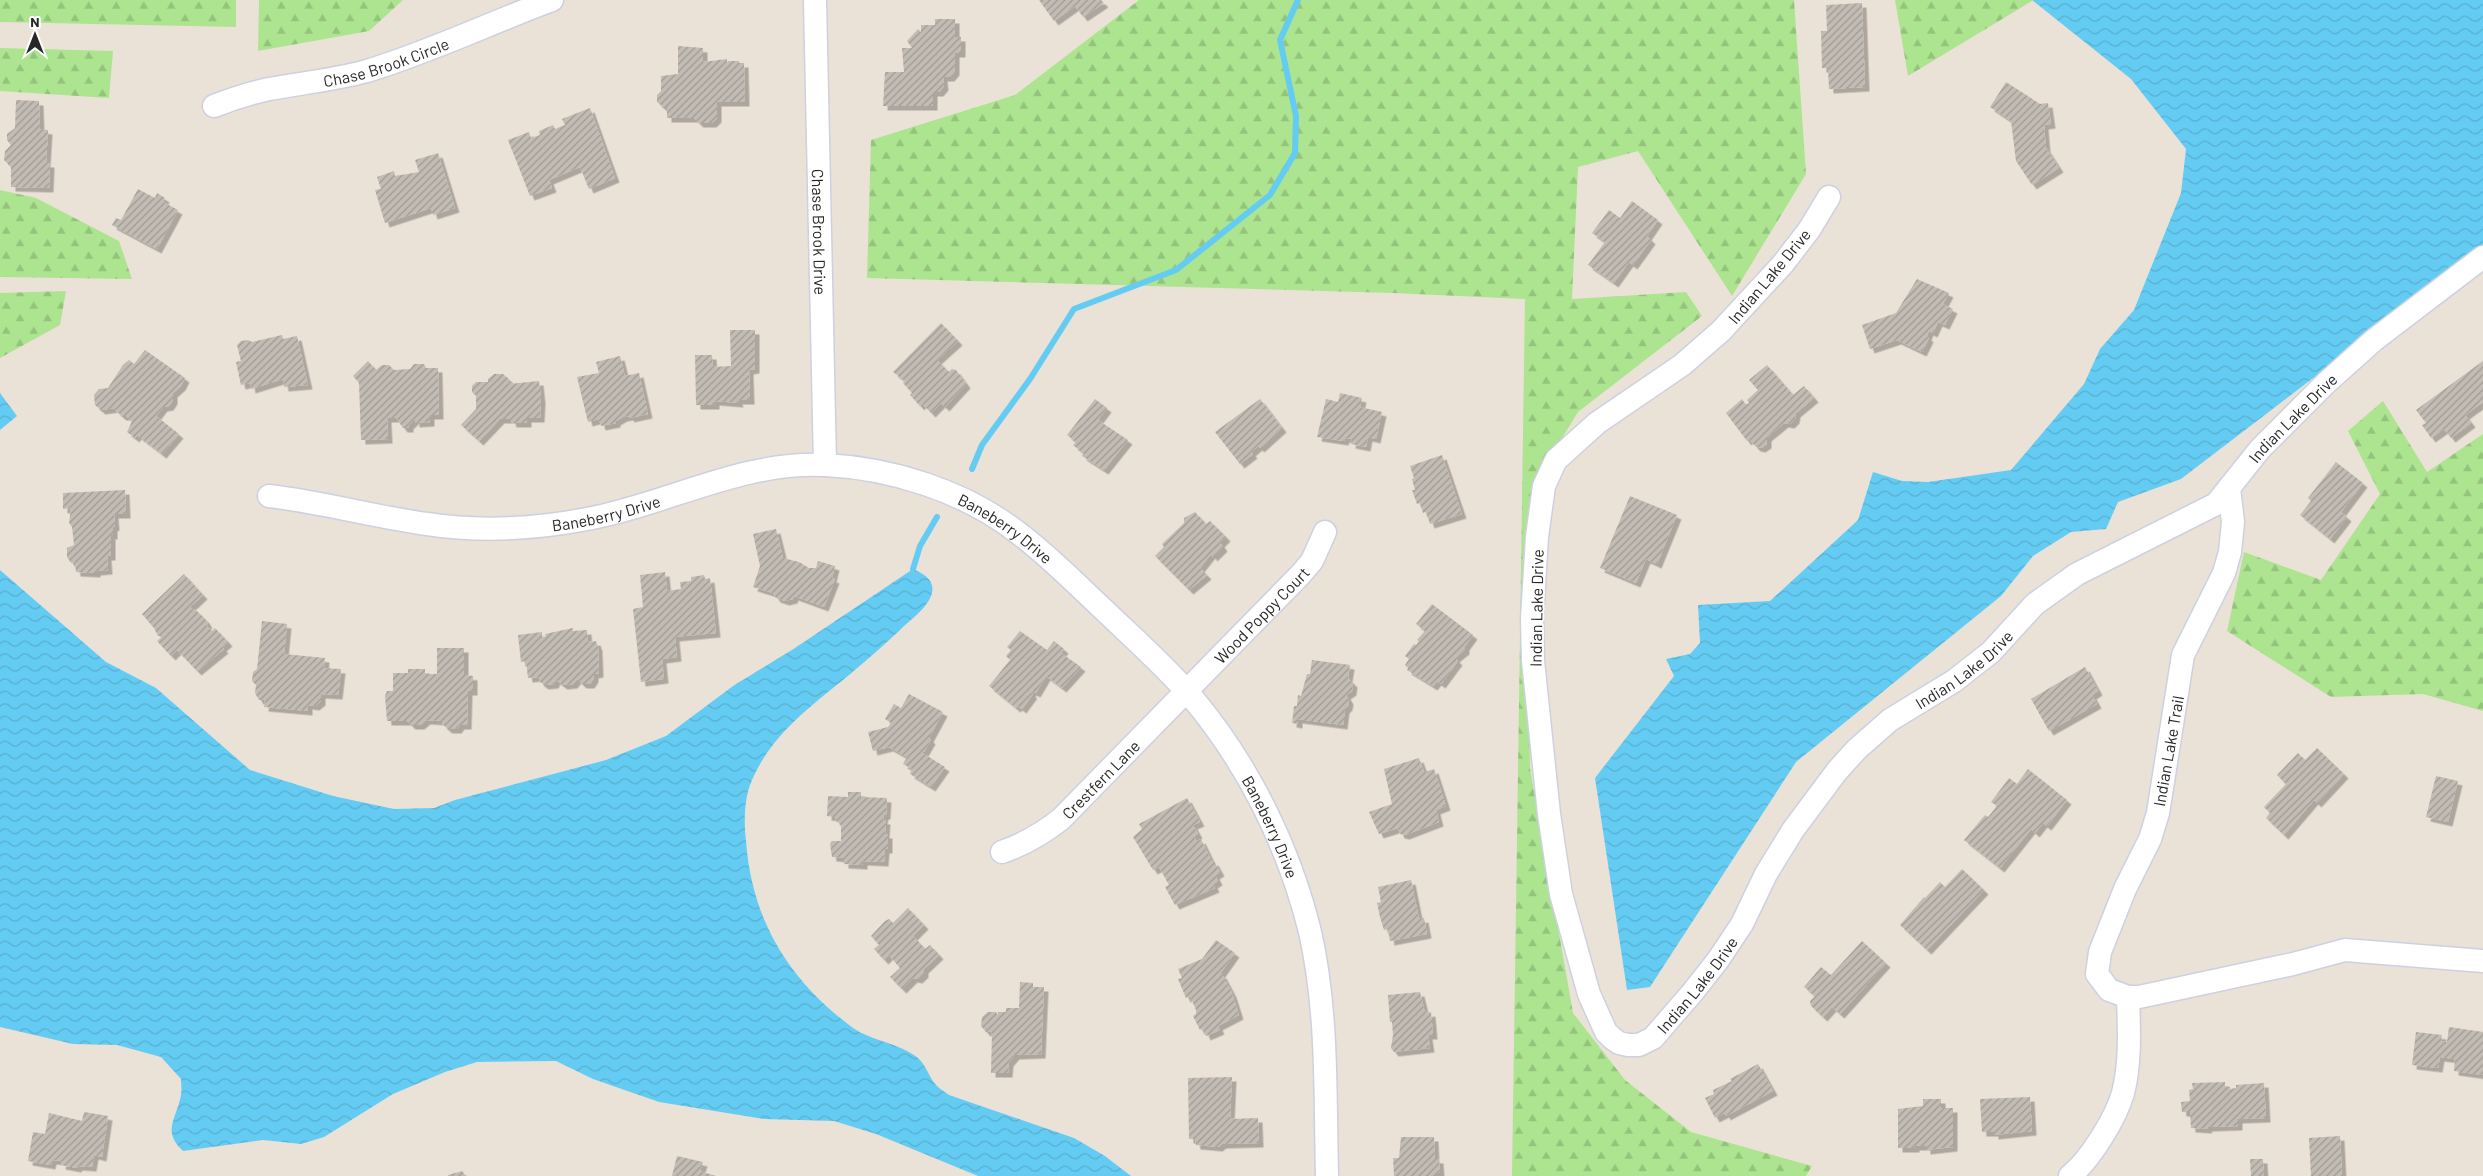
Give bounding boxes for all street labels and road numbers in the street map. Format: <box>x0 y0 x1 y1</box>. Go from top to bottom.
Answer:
street label: Chase Brook Circle <box>322 33 451 90</box>
street label: Chase Brook Drive <box>809 169 831 295</box>
street label: Indian Lake Drive <box>1724 225 1814 327</box>
street label: Indian Lake Drive <box>2244 369 2340 466</box>
street label: Baneberry Drive <box>955 489 1057 567</box>
street label: Baneberry Drive <box>551 491 662 534</box>
street label: Indian Lake Drive <box>1525 549 1547 667</box>
street label: Wood Poppy Court <box>1210 563 1313 667</box>
street label: Indian Lake Drive <box>1911 626 2016 712</box>
street label: Indian Lake Trail <box>2149 694 2187 808</box>
street label: Crestfern Lane <box>1057 736 1143 822</box>
street label: Baneberry Drive <box>1239 772 1303 880</box>
street label: Indian Lake Drive <box>1652 933 1741 1037</box>

